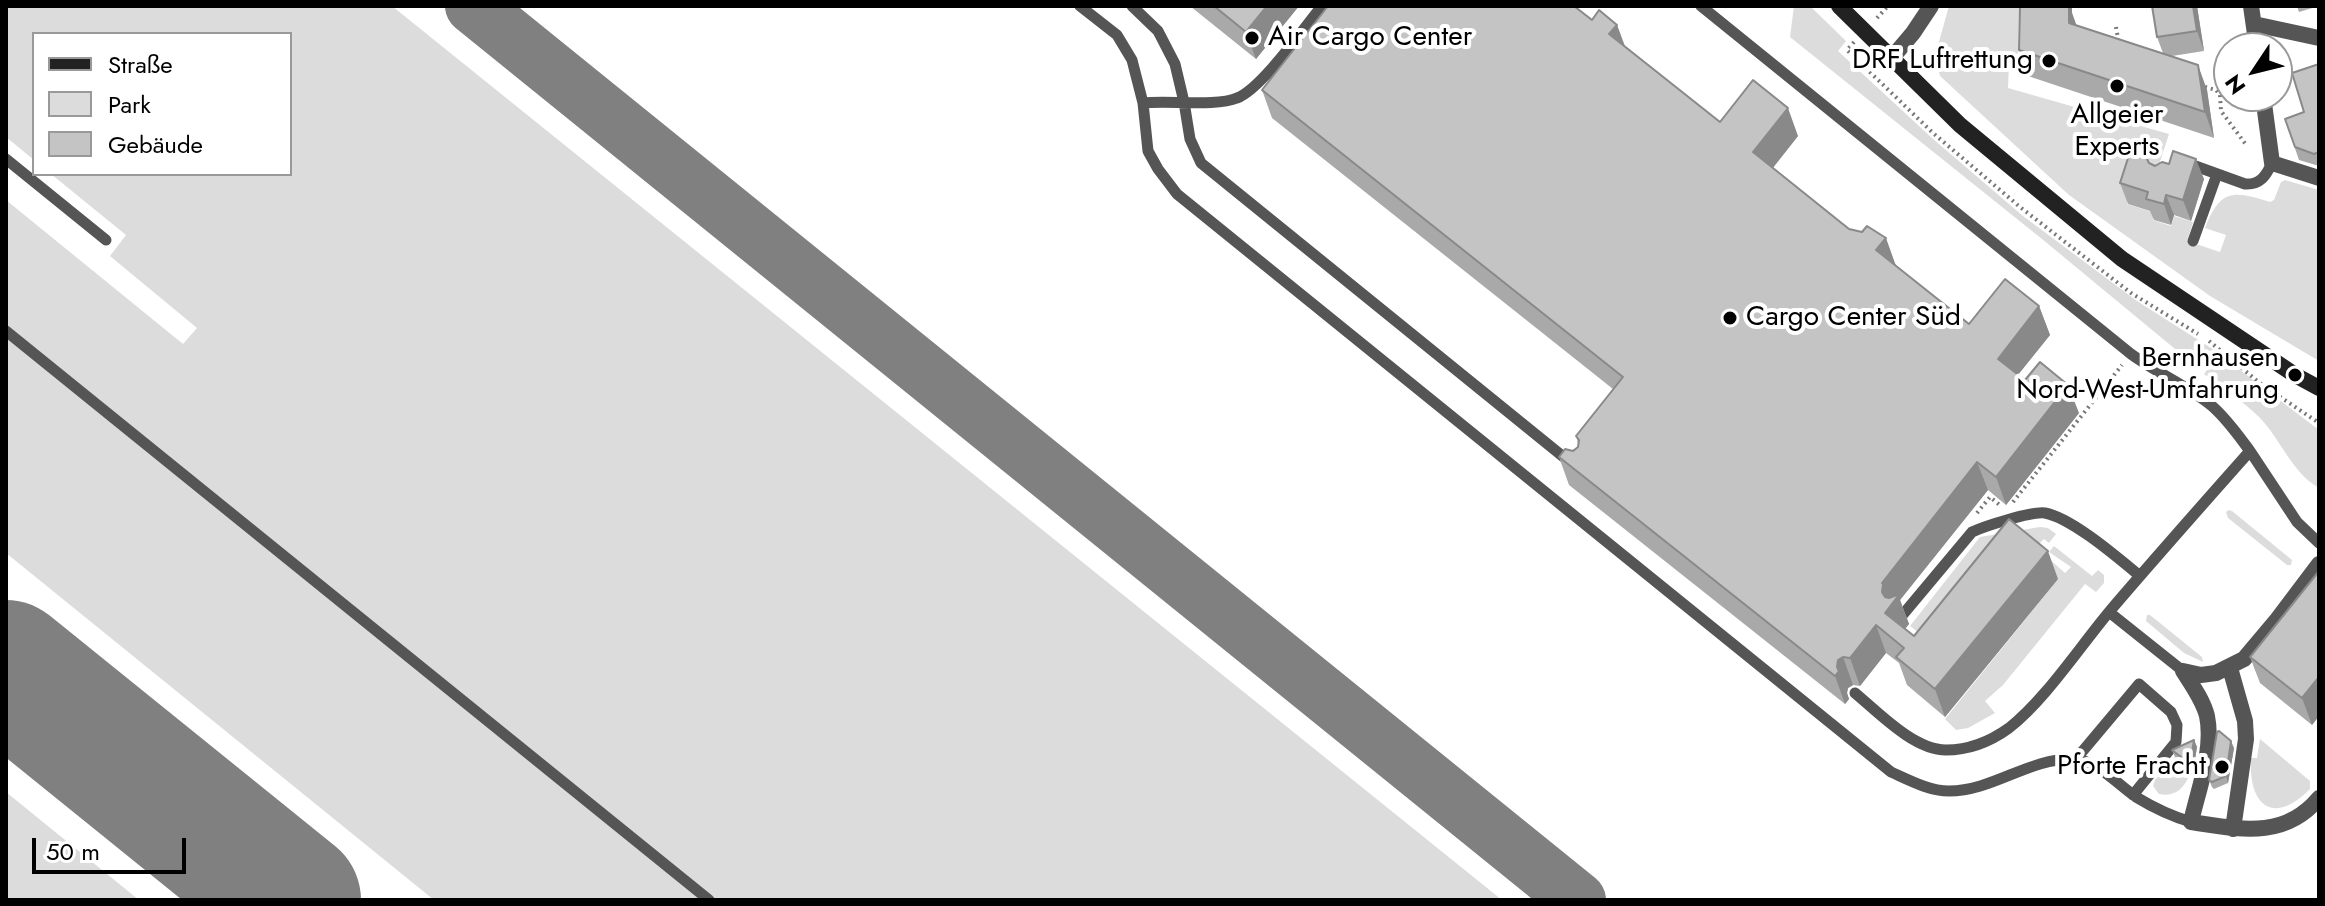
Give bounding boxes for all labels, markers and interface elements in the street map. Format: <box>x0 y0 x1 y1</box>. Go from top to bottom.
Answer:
place label: Air Cargo Center <box>1268 21 1472 55</box>
marker: Air Cargo Center <box>1243 29 1261 47</box>
legend <box>32 32 292 176</box>
north arrow <box>2213 32 2293 112</box>
place label: DRF Luftrettung <box>1852 44 2033 78</box>
text: Straße <box>108 47 173 82</box>
marker: DRF Luftrettung <box>2040 52 2058 70</box>
text: N <box>2217 68 2253 101</box>
marker: Allgeier Experts <box>2108 77 2126 95</box>
text: Park <box>108 87 151 122</box>
place label: Allgeier Experts <box>2070 99 2164 165</box>
text: Gebäude <box>108 127 203 162</box>
place label: Cargo Center Süd <box>1746 301 1961 335</box>
marker: Cargo Center Süd <box>1721 309 1739 327</box>
place label: Bernhausen Nord-West-Umfahrung <box>2016 342 2279 408</box>
marker: Bernhausen Nord-West-Umfahrung <box>2286 366 2304 384</box>
place label: Pforte Fracht <box>2057 750 2206 784</box>
marker: Pforte Fracht <box>2213 758 2231 776</box>
scale bar <box>36 822 190 872</box>
text: 50 m <box>46 834 100 869</box>

